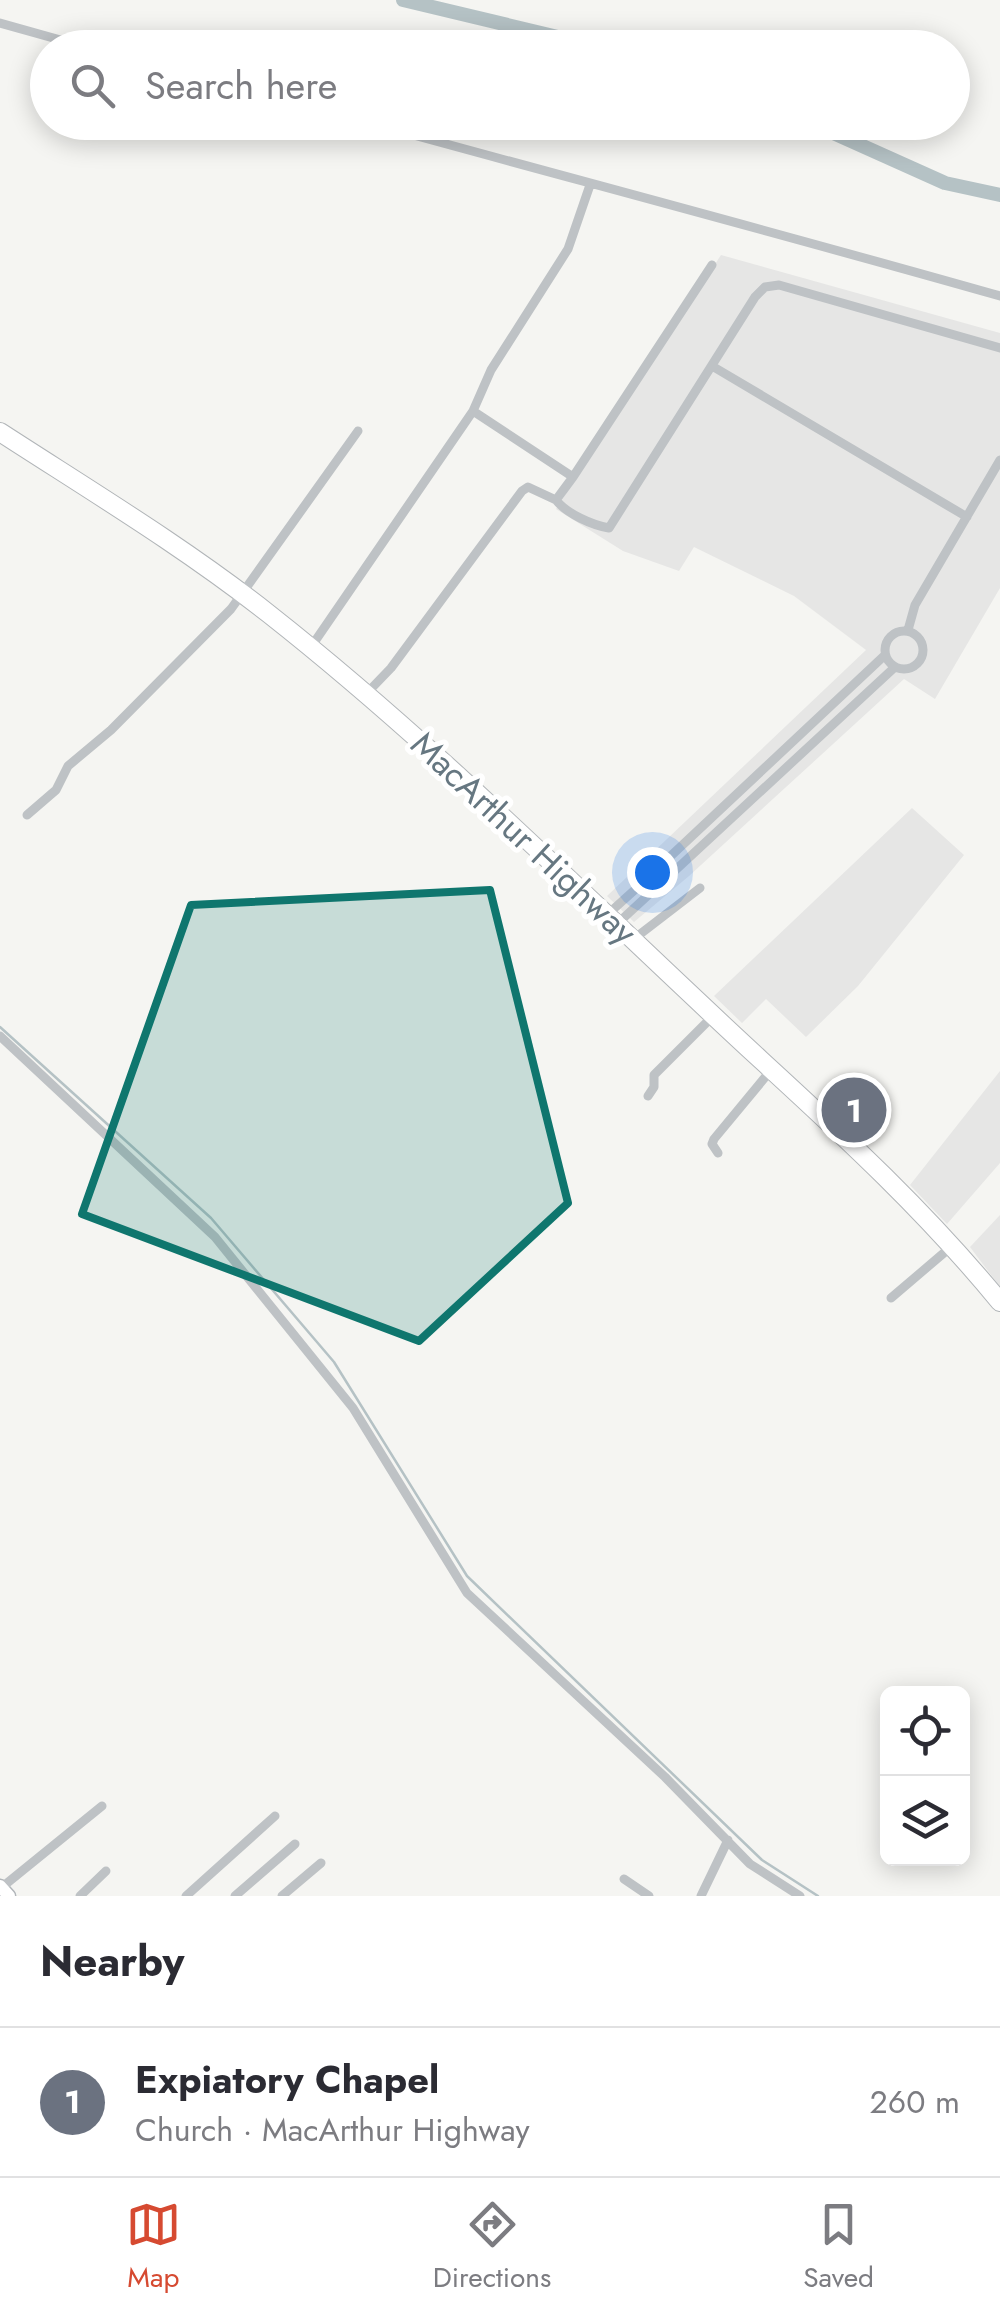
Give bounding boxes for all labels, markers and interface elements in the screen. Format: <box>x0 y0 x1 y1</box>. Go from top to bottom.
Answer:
search box <box>30 30 970 140</box>
icon: search <box>65 58 120 113</box>
text: Search here <box>145 58 337 113</box>
street label: MacArthur Highway <box>400 720 649 957</box>
your location <box>627 847 678 898</box>
pin: 1 <box>822 1072 886 1148</box>
map controls <box>880 1686 970 1866</box>
button: locate <box>880 1686 970 1776</box>
button: layers <box>880 1776 970 1866</box>
text: Nearby <box>40 1931 184 1992</box>
text: Expiatory Chapel <box>135 2052 439 2107</box>
text: 1 <box>64 2079 81 2125</box>
text: 260 m <box>870 2079 960 2125</box>
text: Church · MacArthur Highway <box>135 2107 530 2153</box>
tab: Map <box>126 2197 181 2298</box>
tab: Directions <box>433 2197 551 2298</box>
tab: Saved <box>803 2197 874 2298</box>

